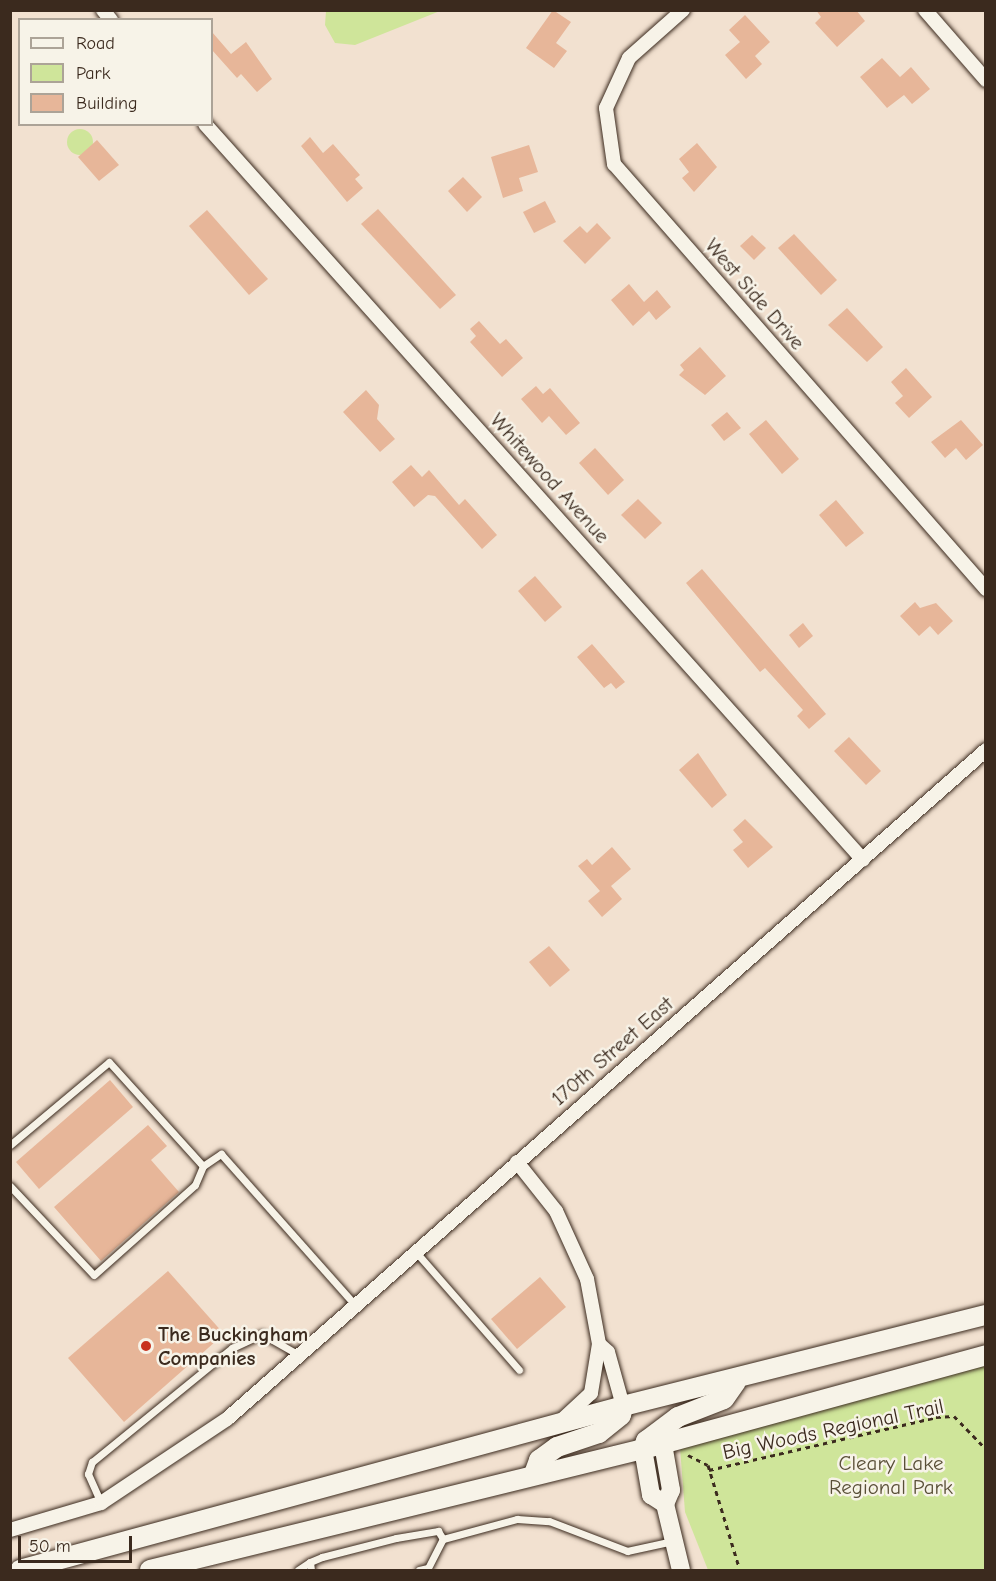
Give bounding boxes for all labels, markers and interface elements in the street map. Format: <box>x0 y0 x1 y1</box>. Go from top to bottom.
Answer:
legend <box>18 18 213 126</box>
text: Road <box>76 33 115 54</box>
text: Park <box>76 63 110 84</box>
text: Building <box>76 93 138 114</box>
street label: West Side Drive <box>700 233 810 355</box>
street label: Whitewood Avenue <box>485 408 615 548</box>
street label: 170th Street East <box>546 991 678 1111</box>
place label: The Buckingham Companies <box>158 1321 308 1371</box>
marker: The Buckingham Companies <box>139 1339 153 1353</box>
street label: Big Woods Regional Trail <box>720 1393 946 1465</box>
park label: Cleary Lake Regional Park <box>829 1450 953 1500</box>
scale bar <box>21 1524 135 1562</box>
text: 50 m <box>29 1536 71 1557</box>

